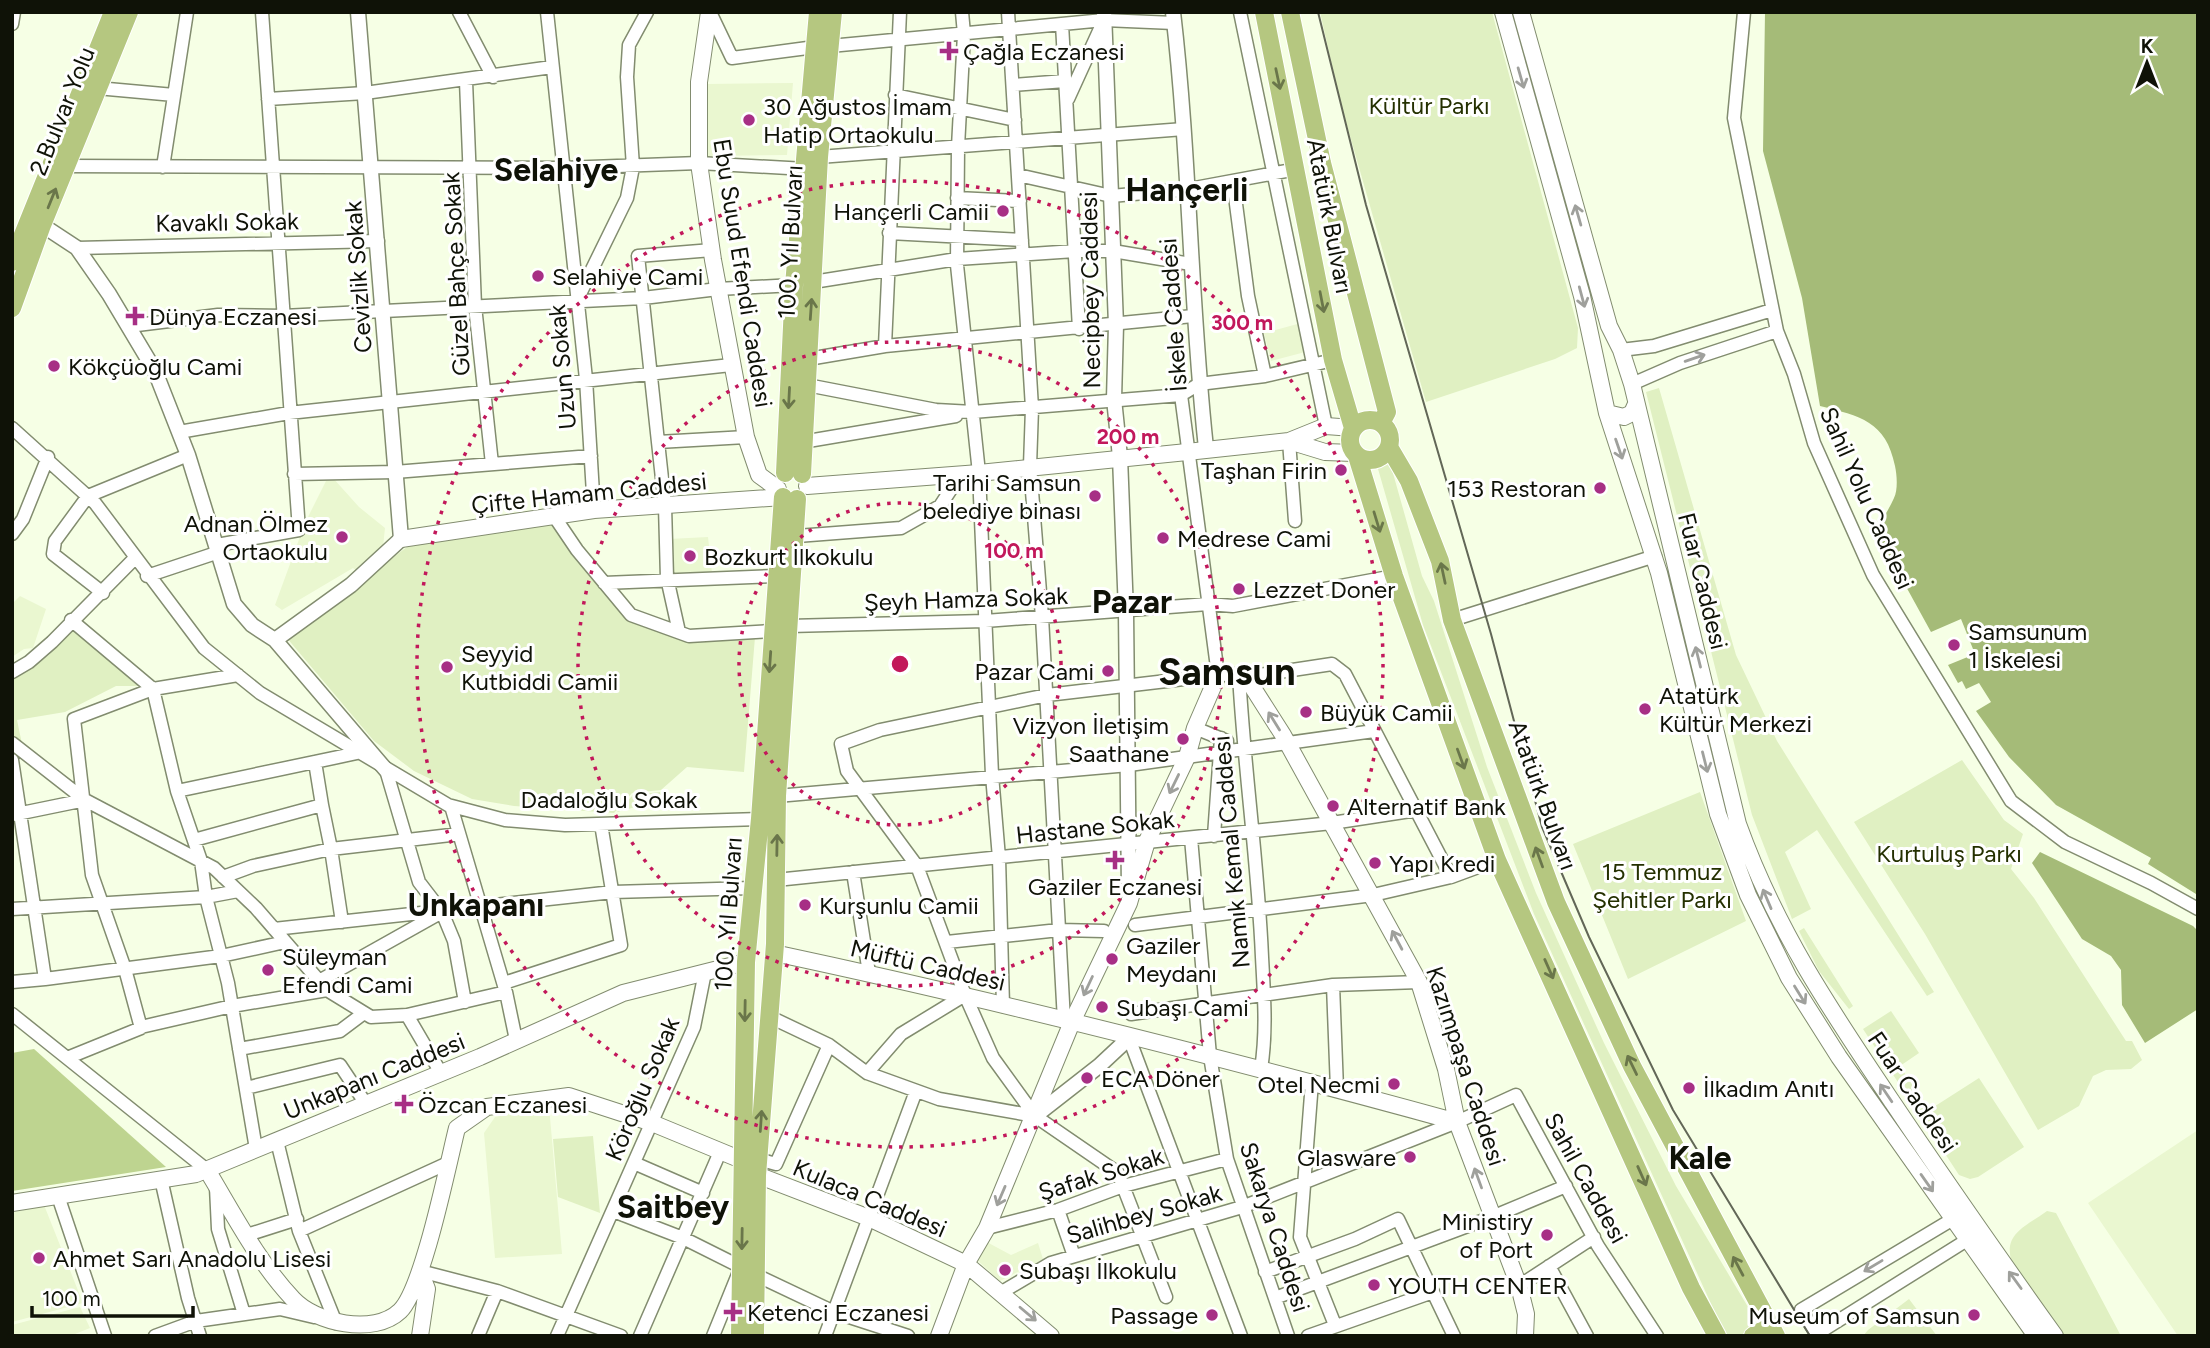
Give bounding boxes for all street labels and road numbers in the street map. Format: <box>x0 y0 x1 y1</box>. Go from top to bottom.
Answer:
street label: 2.Bulvar Yolu <box>23 43 101 179</box>
street label: Atatürk Bulvarı <box>1301 136 1359 296</box>
street label: Ebu Suud Efendi Caddesi <box>707 137 779 409</box>
street label: 100. Yıl Bulvarı <box>771 164 809 320</box>
street label: Güzel Bahçe Sokak <box>436 171 476 377</box>
street label: Necipbey Caddesi <box>1074 191 1106 389</box>
street label: Cevizlik Sokak <box>338 200 378 354</box>
street label: Kavaklı Sokak <box>155 206 299 238</box>
street label: İskele Caddesi <box>1153 237 1193 393</box>
street label: Uzun Sokak <box>542 303 582 431</box>
street label: Sahil Yolu Caddesi <box>1814 402 1920 594</box>
street label: Çifte Hamam Caddesi <box>470 466 708 520</box>
street label: Fuar Caddesi <box>1672 510 1734 652</box>
street label: Şeyh Hamza Sokak <box>864 581 1069 617</box>
street label: Atatürk Bulvarı <box>1503 716 1583 874</box>
street label: Namık Kemal Caddesi <box>1206 735 1256 969</box>
street label: Dadaloğlu Sokak <box>521 785 698 814</box>
street label: Hastane Sokak <box>1014 804 1176 850</box>
street label: 100. Yıl Bulvarı <box>708 836 748 992</box>
street label: Müftü Caddesi <box>848 933 1008 997</box>
street label: Kazımpaşa Caddesi <box>1420 963 1512 1169</box>
street label: Köroğlu Sokak <box>599 1013 685 1165</box>
street label: Unkapanı Caddesi <box>279 1026 469 1126</box>
street label: Fuar Caddesi <box>1862 1026 1964 1158</box>
street label: Sahil Caddesi <box>1538 1108 1634 1248</box>
street label: Sakarya Caddesi <box>1234 1138 1316 1316</box>
street label: Şafak Sokak <box>1035 1141 1167 1207</box>
street label: Kulaca Caddesi <box>789 1153 951 1243</box>
street label: Salihbey Sokak <box>1063 1178 1225 1250</box>

